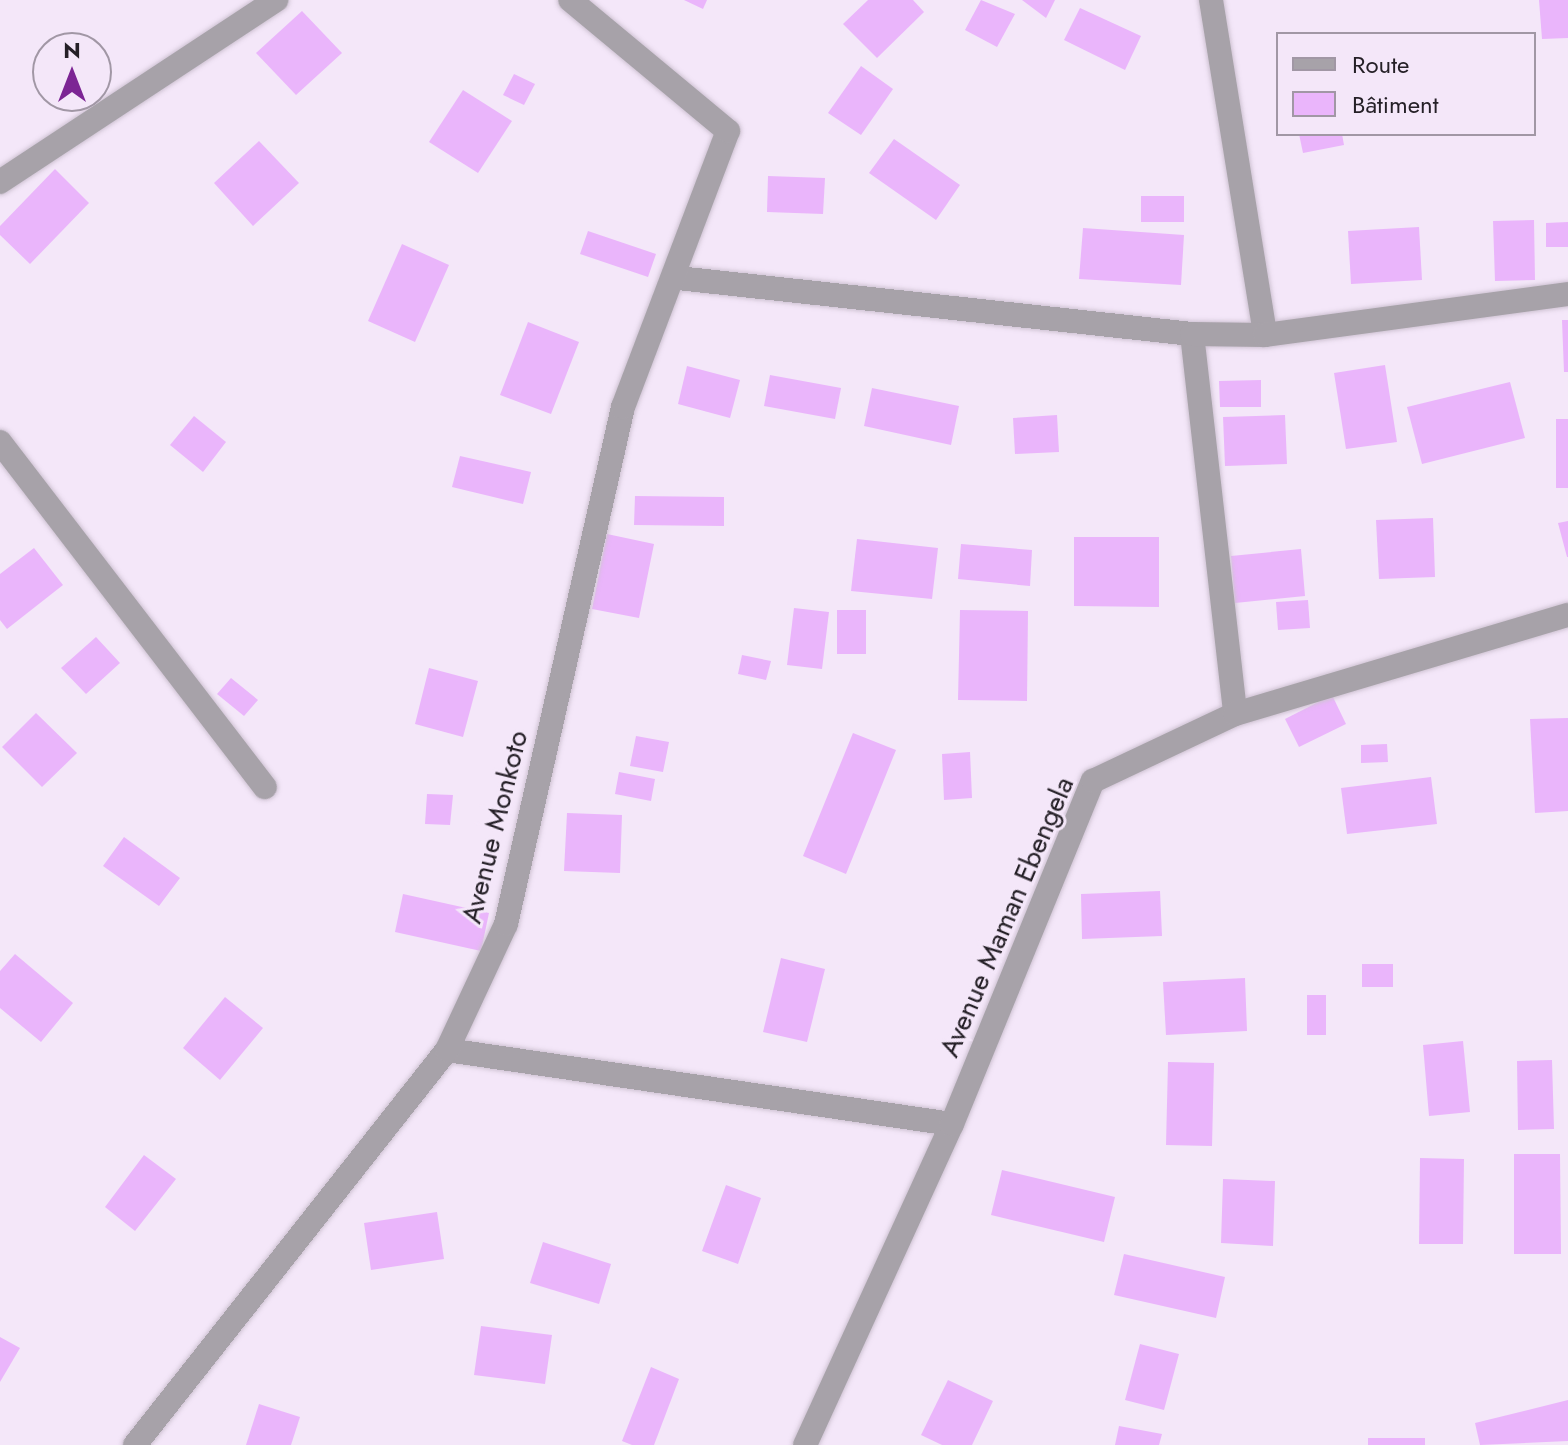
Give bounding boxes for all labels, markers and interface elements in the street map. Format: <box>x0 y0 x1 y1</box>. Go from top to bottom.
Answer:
north arrow <box>32 32 112 112</box>
legend <box>1276 32 1536 136</box>
text: N <box>63 34 81 66</box>
text: Route <box>1352 47 1409 82</box>
text: Bâtiment <box>1352 87 1438 122</box>
street label: Avenue Monkoto <box>455 727 535 927</box>
street label: Avenue Maman Ebengela <box>933 772 1081 1062</box>

